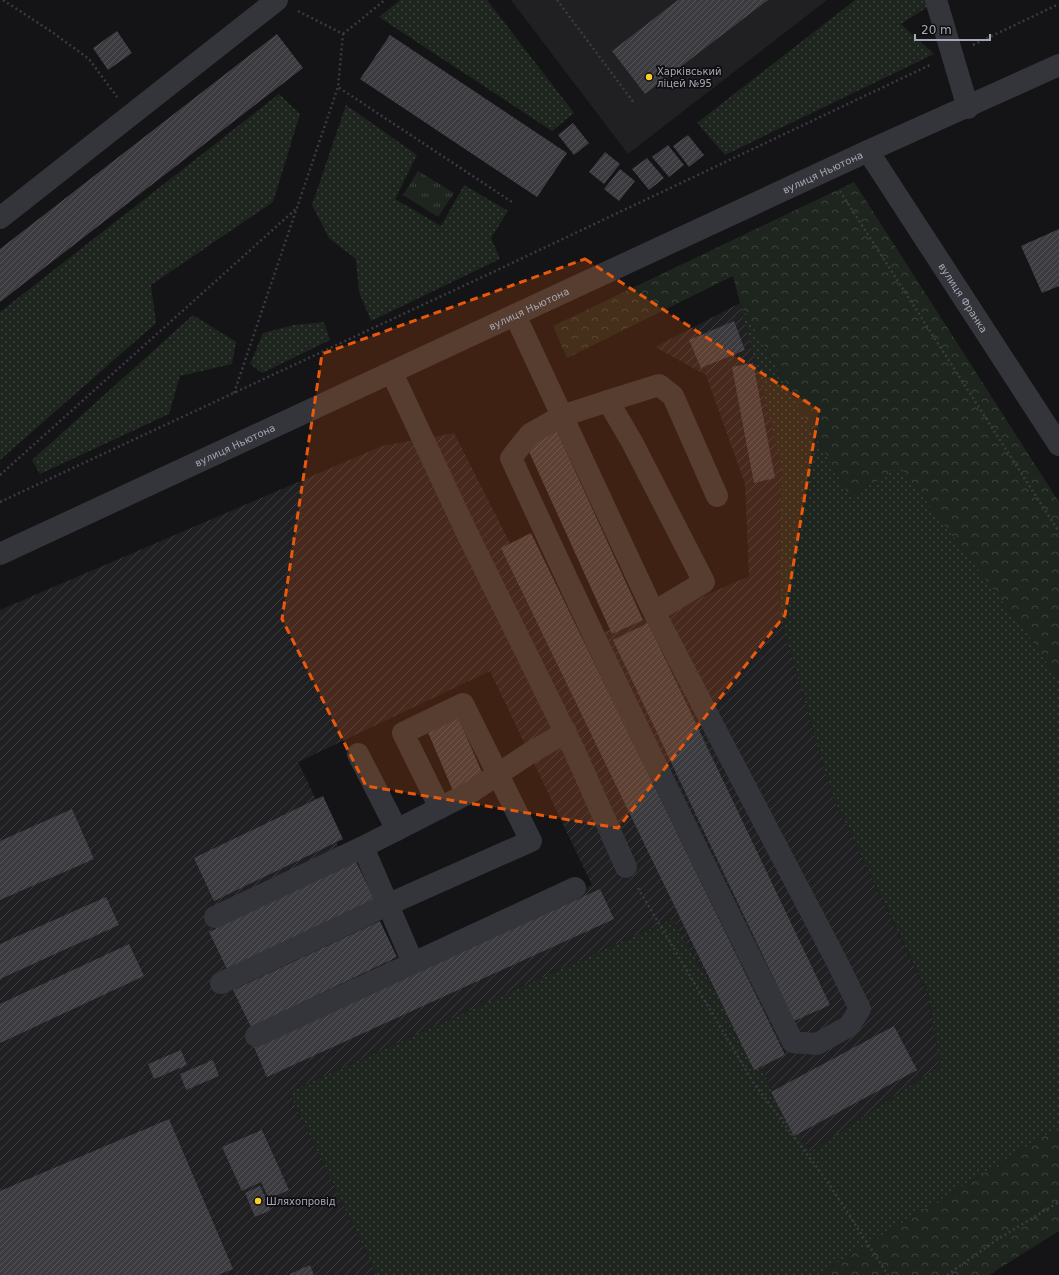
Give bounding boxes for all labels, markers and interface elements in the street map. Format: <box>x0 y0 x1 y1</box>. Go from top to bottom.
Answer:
scale bar <box>915 16 990 42</box>
text: 20 m <box>921 23 952 37</box>
place label: Харківський ліцей №95 <box>657 66 721 89</box>
marker: Харківський ліцей №95 <box>644 72 654 82</box>
street label: вулиця Ньютона <box>781 149 865 195</box>
street label: вулиця Франка <box>937 261 990 335</box>
street label: вулиця Ньютона <box>487 285 571 332</box>
street label: вулиця Ньютона <box>193 422 277 468</box>
marker: Шляхопровід <box>253 1196 263 1206</box>
place label: Шляхопровід <box>266 1196 336 1207</box>

